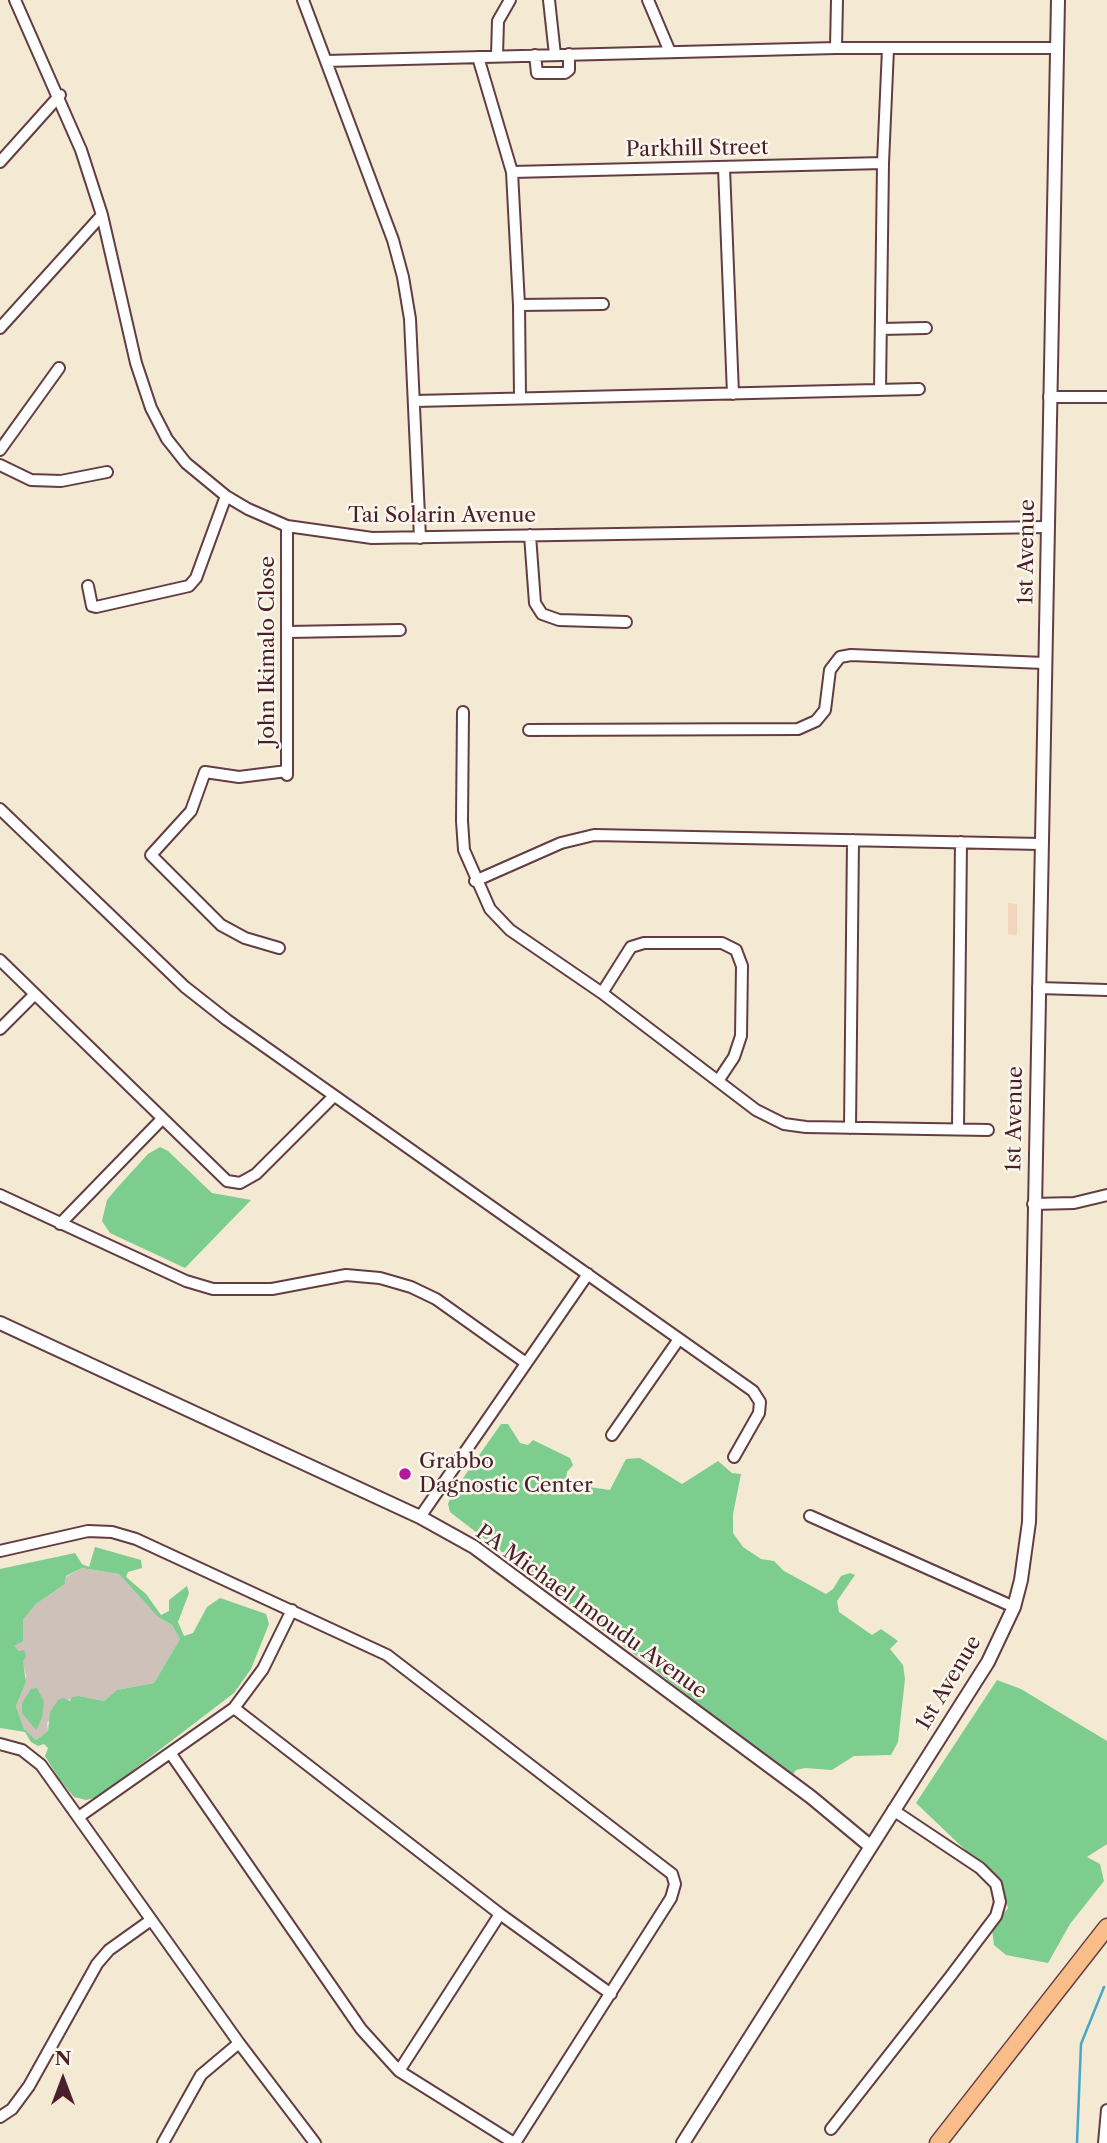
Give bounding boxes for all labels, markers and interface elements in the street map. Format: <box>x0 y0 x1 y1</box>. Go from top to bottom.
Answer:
street label: Parkhill Street <box>625 135 769 163</box>
street label: 1st Avenue <box>1013 499 1041 605</box>
street label: Tai Solarin Avenue <box>348 503 536 529</box>
street label: John Ikimalo Close <box>255 556 281 746</box>
street label: 1st Avenue <box>1001 1066 1029 1172</box>
place label: Grabbo Dagnostic Center <box>419 1449 593 1499</box>
marker: Grabbo Dagnostic Center <box>397 1466 413 1482</box>
street label: PA Michael Imoudu Avenue <box>471 1520 711 1704</box>
street label: 1st Avenue <box>911 1631 987 1735</box>
north arrow <box>28 2045 98 2115</box>
text: N <box>55 2047 71 2070</box>

